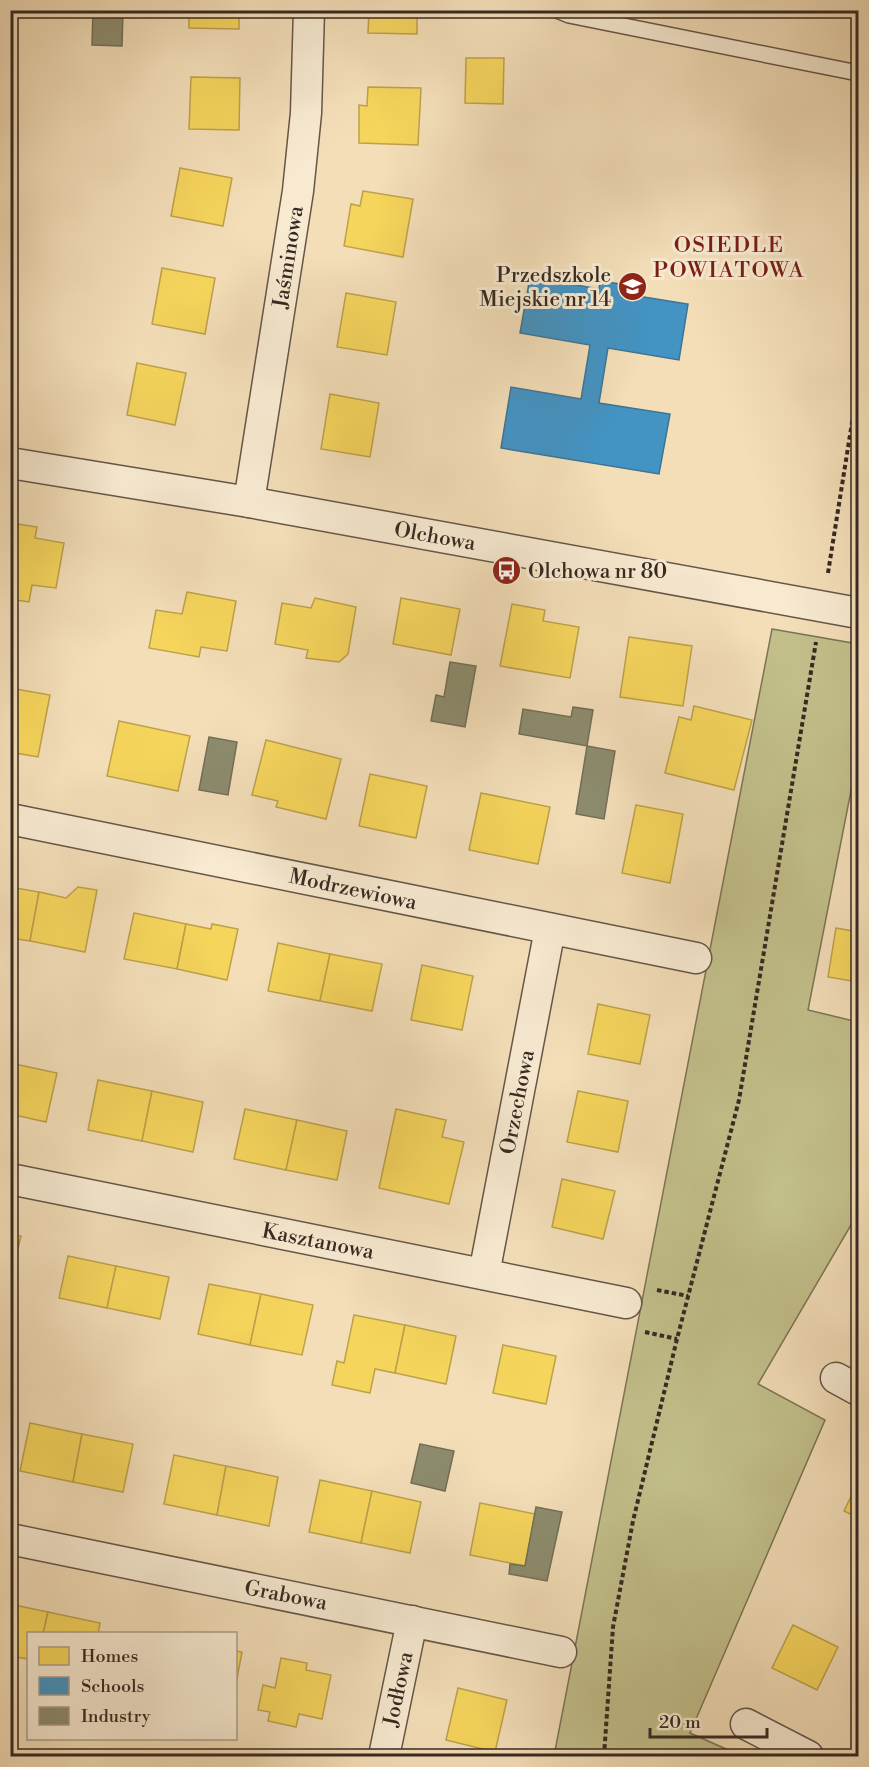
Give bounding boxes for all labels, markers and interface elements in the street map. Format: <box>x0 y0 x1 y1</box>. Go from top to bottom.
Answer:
street label: Jaśminowa <box>268 204 310 311</box>
district label: OSIEDLE POWIATOWA <box>653 232 805 284</box>
place label: Przedszkole Miejskie nr 14 <box>479 263 611 313</box>
school or university icon: Przedszkole Miejskie nr 14 <box>616 271 648 303</box>
street label: Olchowa <box>392 517 478 557</box>
bus stop icon: Olchowa nr 80 <box>491 555 523 587</box>
place label: Olchowa nr 80 <box>528 559 667 585</box>
street label: Modrzewiowa <box>286 864 419 916</box>
street label: Orzechowa <box>495 1047 541 1157</box>
street label: Kasztanowa <box>260 1218 376 1266</box>
street label: Grabowa <box>242 1575 330 1617</box>
legend <box>27 1632 237 1740</box>
text: Homes <box>81 1645 138 1668</box>
street label: Jodłowa <box>378 1649 420 1730</box>
text: Schools <box>81 1675 145 1698</box>
scale bar <box>650 1701 767 1739</box>
text: Industry <box>81 1705 151 1728</box>
text: 20 m <box>659 1711 701 1734</box>

